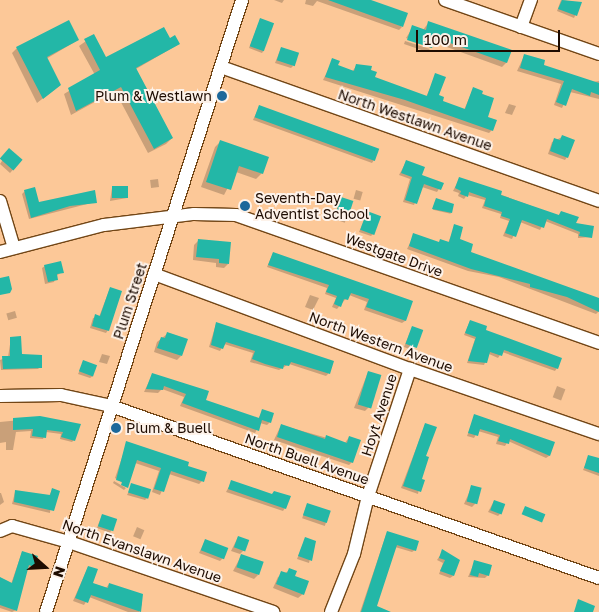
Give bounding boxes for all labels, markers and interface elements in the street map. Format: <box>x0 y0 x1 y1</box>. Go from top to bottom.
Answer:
scale bar <box>419 20 563 52</box>
text: 100 m <box>424 30 467 48</box>
street label: North Westlawn Avenue <box>336 86 494 154</box>
place label: Plum & Westlawn <box>95 88 212 104</box>
marker: Plum & Westlawn <box>216 90 228 102</box>
place label: Seventh-Day Adventist School <box>255 190 369 222</box>
marker: Seventh-Day Adventist School <box>239 200 251 212</box>
street label: Westgate Drive <box>343 230 445 280</box>
street label: Plum Street <box>110 261 150 341</box>
street label: North Western Avenue <box>307 308 455 376</box>
street label: Hoyt Avenue <box>358 372 400 458</box>
place label: Plum & Buell <box>126 420 212 436</box>
marker: Plum & Buell <box>110 422 122 434</box>
street label: North Buell Avenue <box>243 430 371 488</box>
street label: North Evanslawn Avenue <box>60 516 224 586</box>
north arrow <box>20 542 70 592</box>

